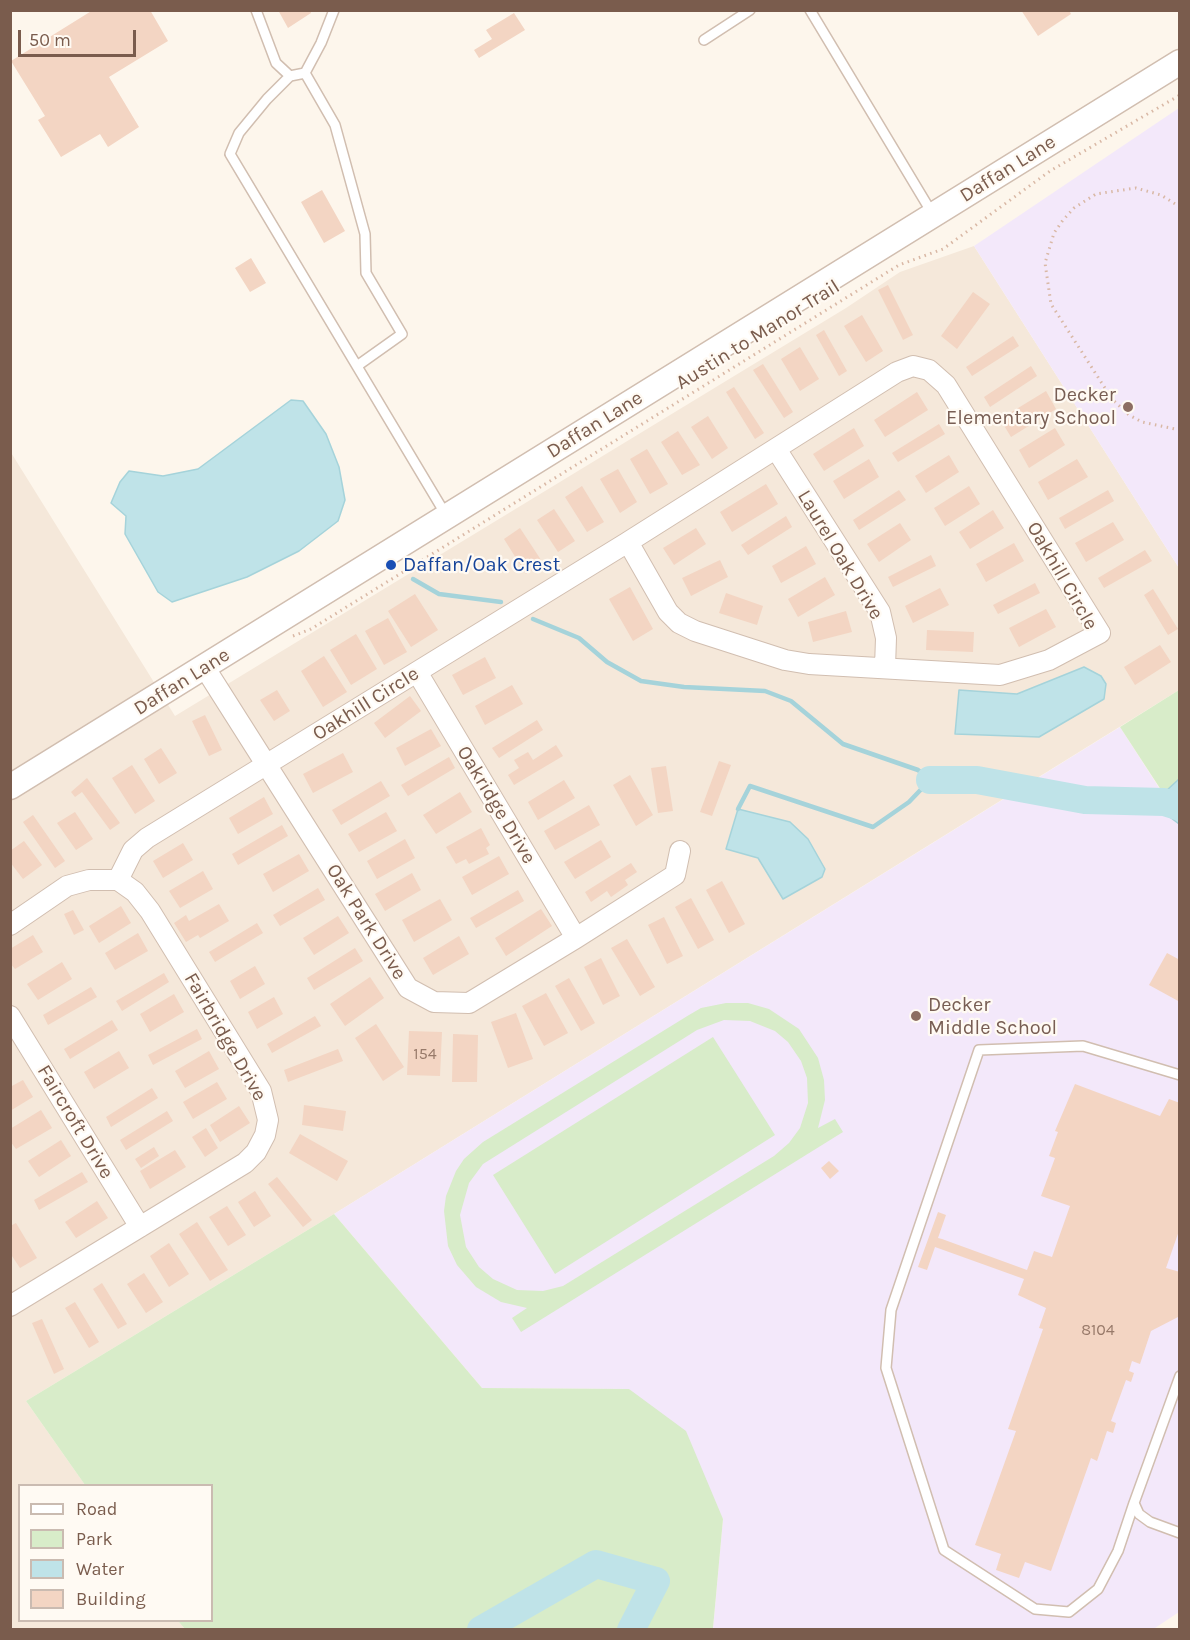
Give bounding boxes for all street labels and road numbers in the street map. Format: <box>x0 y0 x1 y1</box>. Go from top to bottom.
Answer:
street label: Daffan Lane <box>956 130 1060 208</box>
street label: Austin to Manor Trail <box>672 275 844 395</box>
street label: Daffan Lane <box>543 386 647 464</box>
street label: Laurel Oak Drive <box>792 486 888 624</box>
street label: Oakhill Circle <box>1021 518 1103 634</box>
street label: Daffan Lane <box>130 643 234 721</box>
street label: Oakhill Circle <box>308 662 424 746</box>
street label: Oakridge Drive <box>451 742 541 868</box>
street label: Oak Park Drive <box>321 860 411 984</box>
street label: Fairbridge Drive <box>179 969 271 1105</box>
street label: Faircroft Drive <box>32 1061 118 1183</box>

